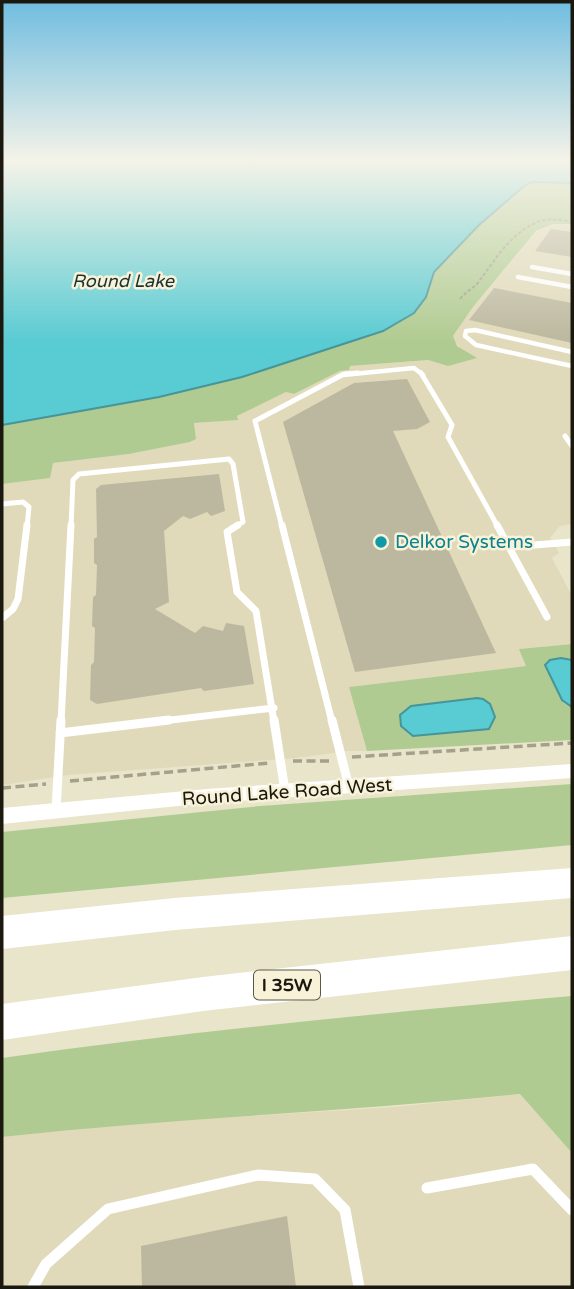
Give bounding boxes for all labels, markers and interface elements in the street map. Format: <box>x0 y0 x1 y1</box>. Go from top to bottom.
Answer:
water label: Round Lake <box>72 270 175 292</box>
place label: Delkor Systems <box>395 531 533 553</box>
marker: Delkor Systems <box>373 534 389 550</box>
street label: Round Lake Road West <box>181 774 393 810</box>
road number: I 35W <box>254 970 320 1000</box>

